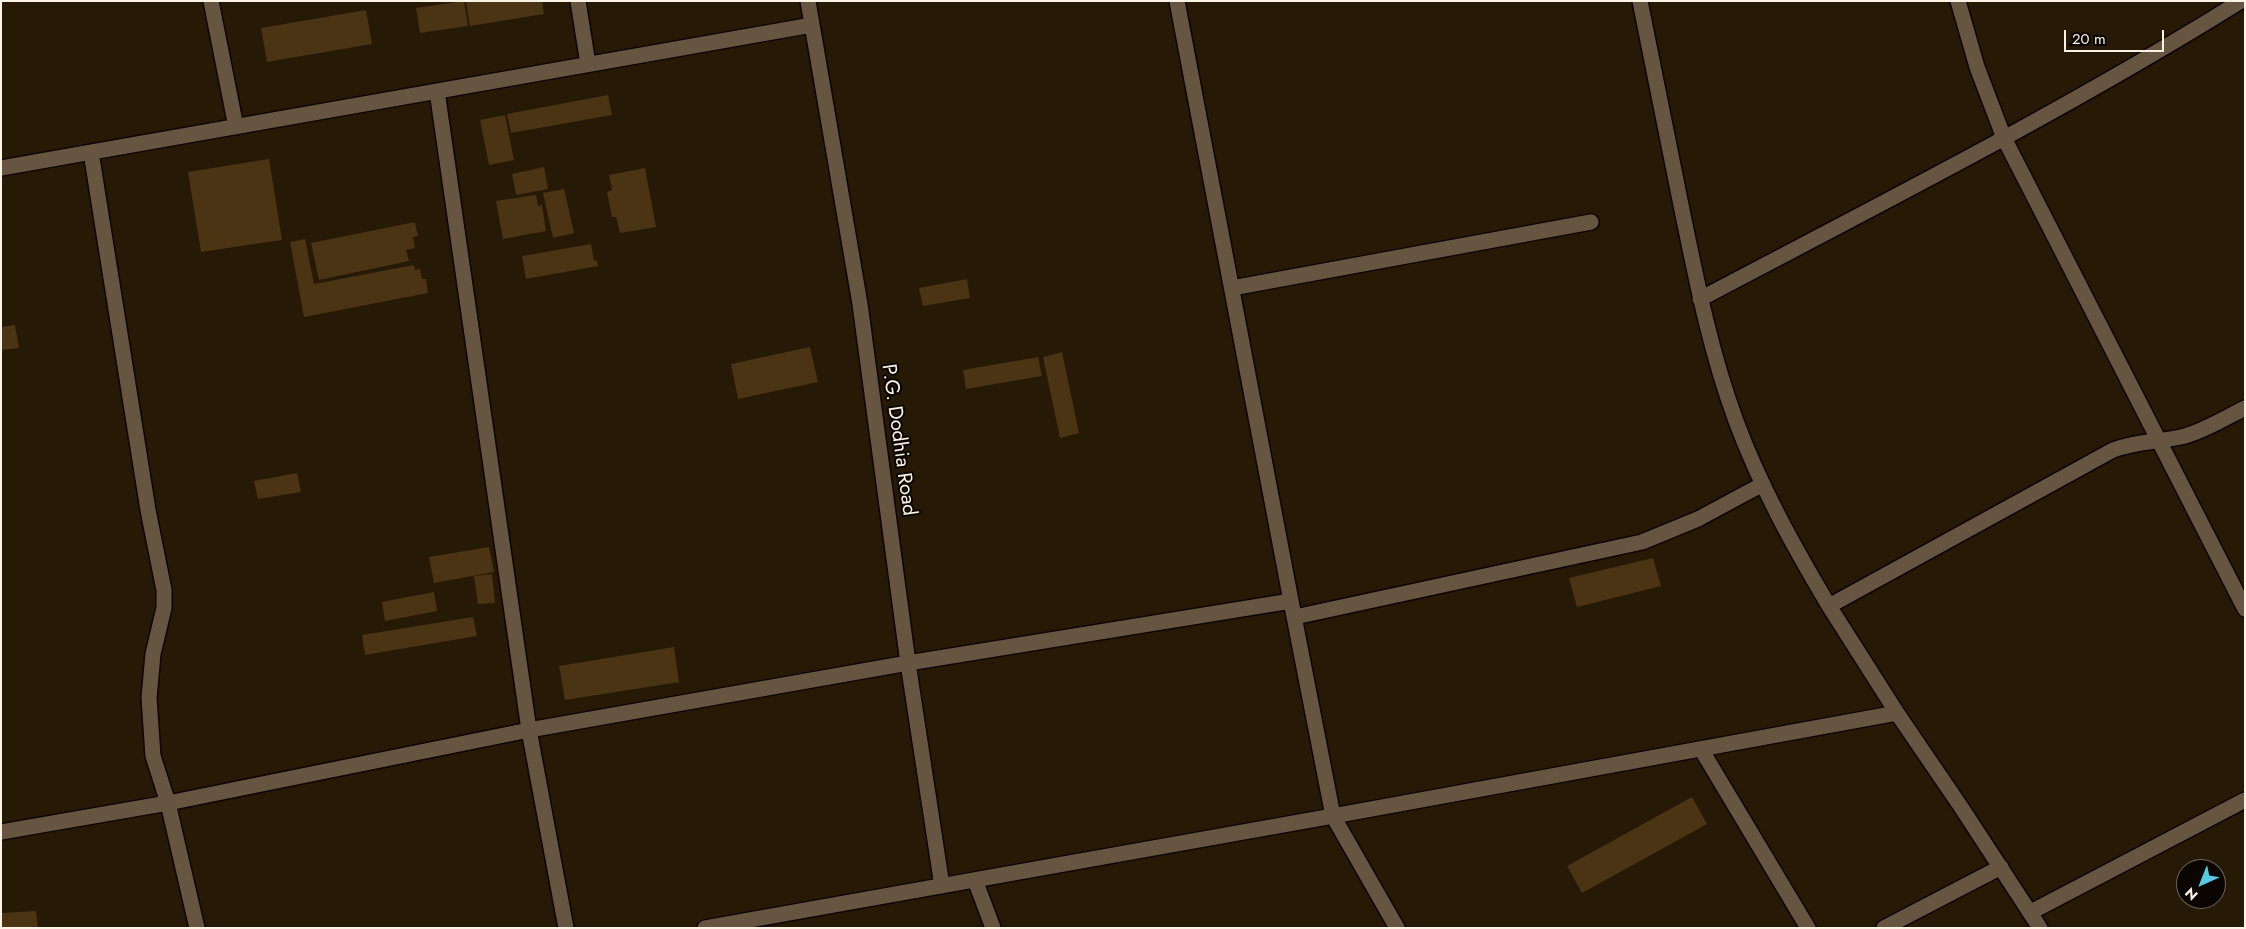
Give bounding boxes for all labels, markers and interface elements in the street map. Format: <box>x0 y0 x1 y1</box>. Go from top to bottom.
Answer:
scale bar <box>2066 20 2166 52</box>
text: 20 m <box>2072 28 2106 50</box>
street label: P.G. Dodhia Road <box>875 363 921 517</box>
north arrow <box>2176 859 2226 909</box>
text: N <box>2180 883 2202 905</box>

